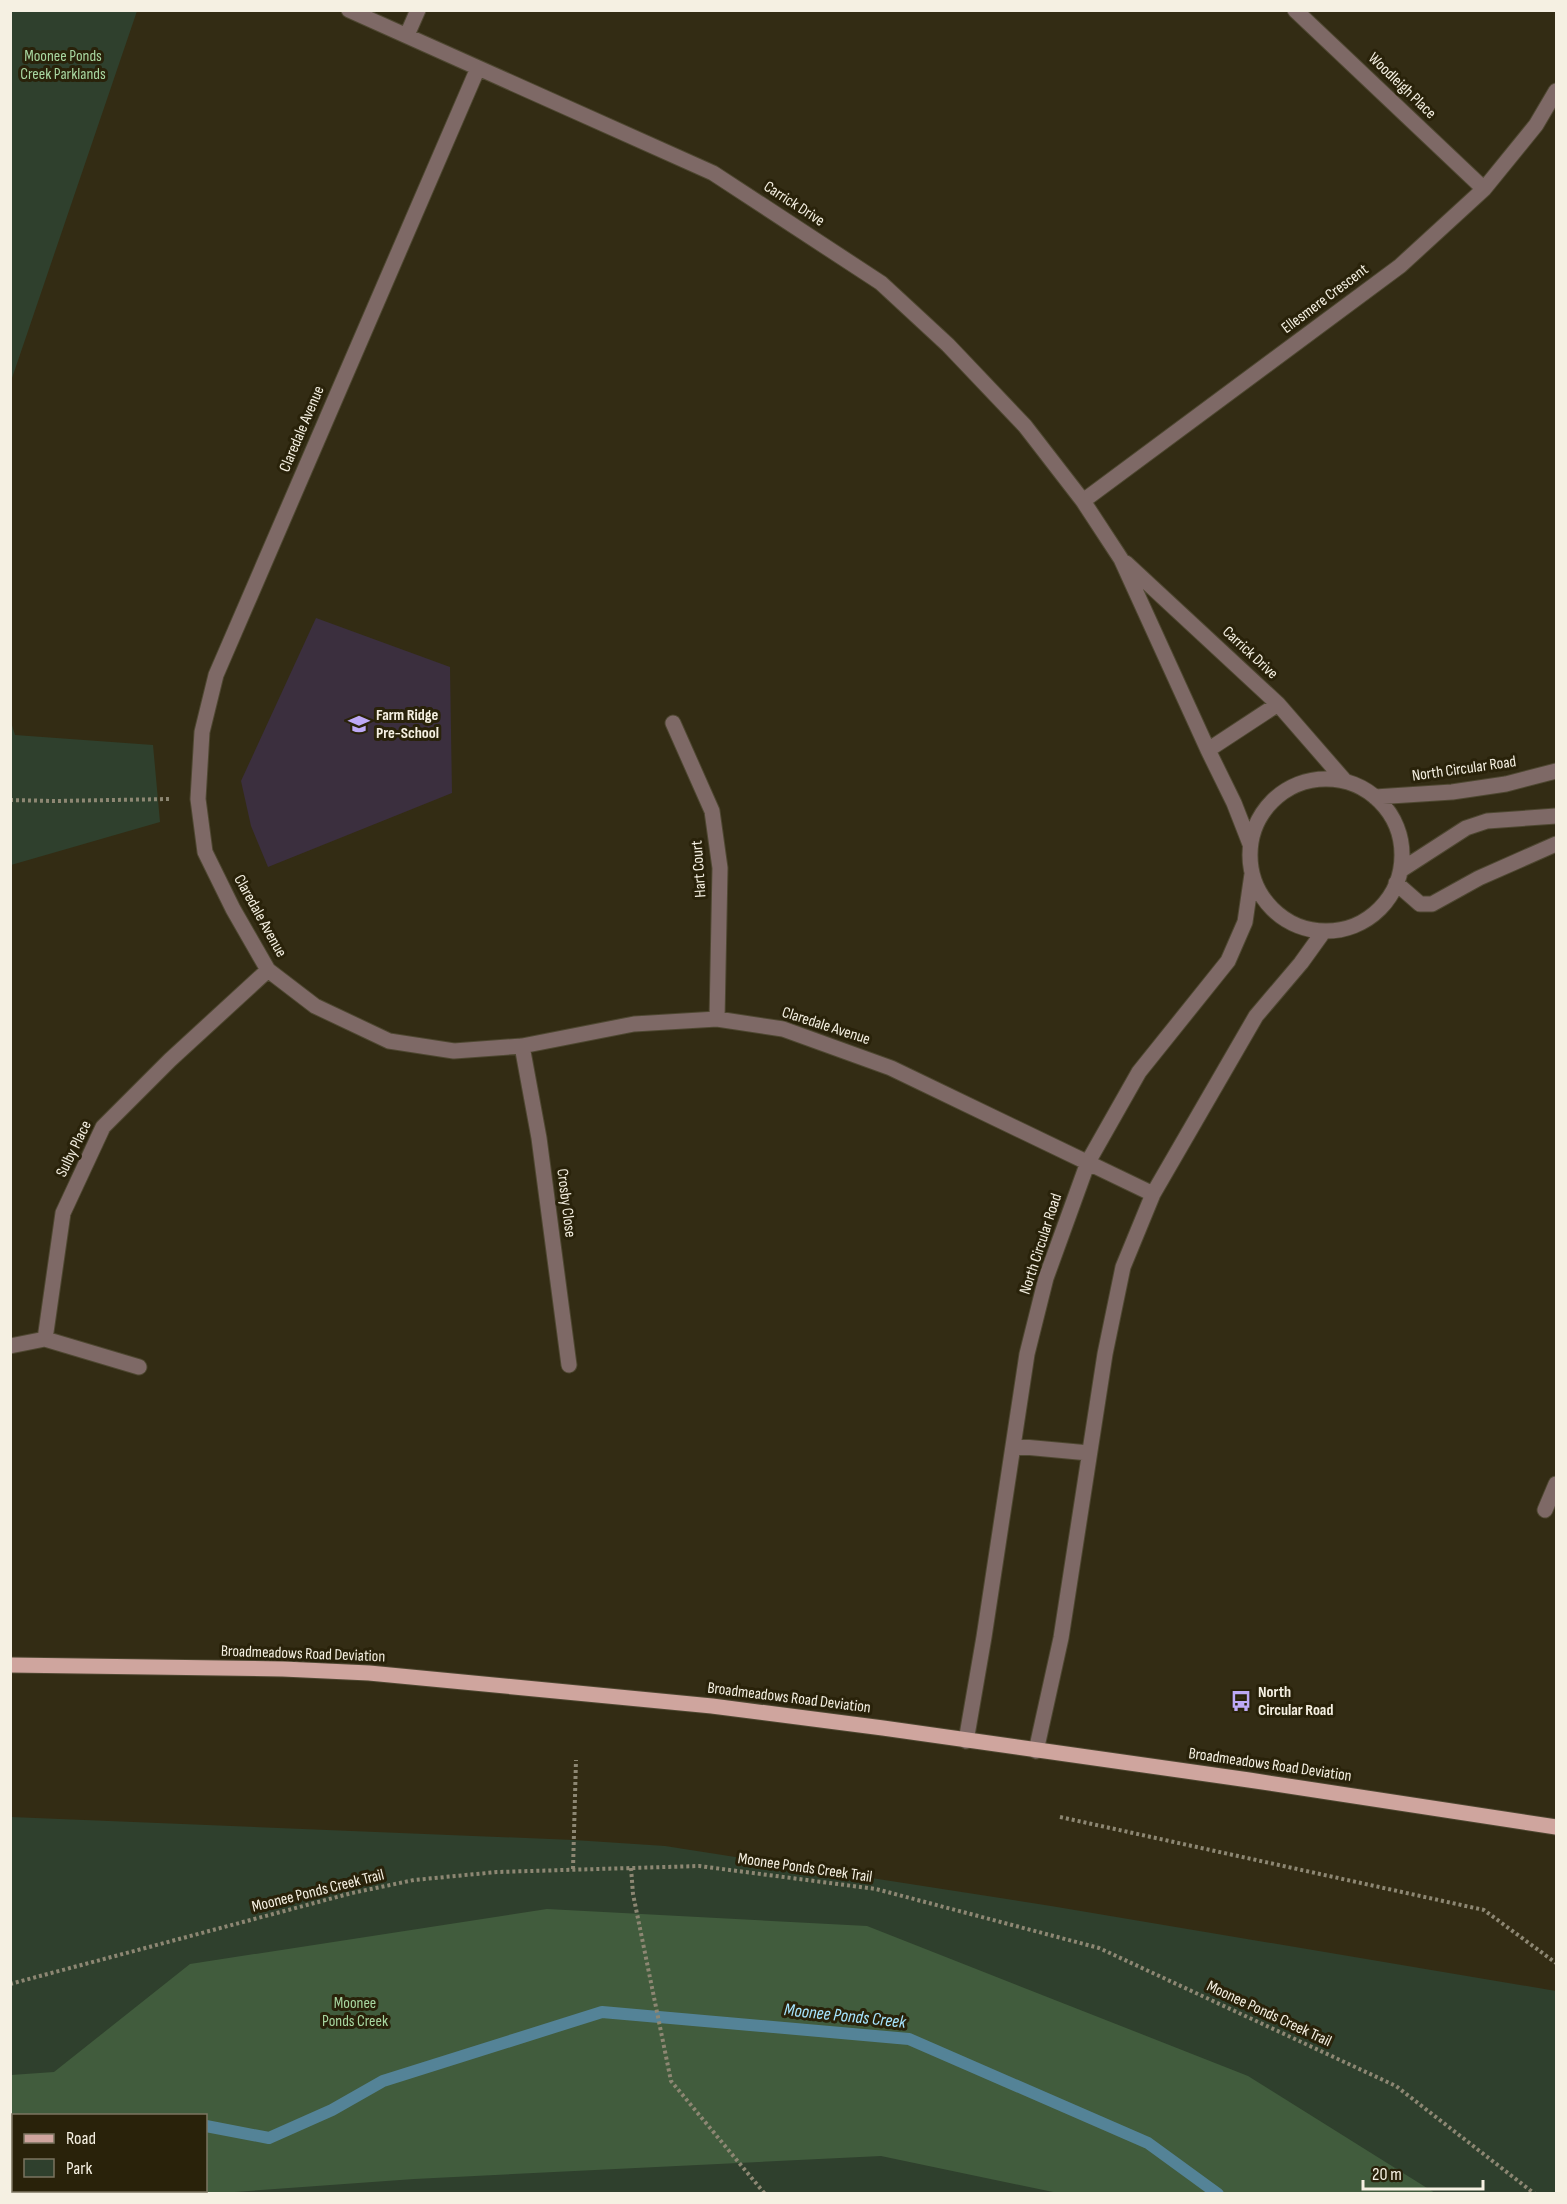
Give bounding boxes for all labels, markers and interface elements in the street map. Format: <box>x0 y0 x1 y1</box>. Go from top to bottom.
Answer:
park label: Moonee Ponds Creek Parklands <box>20 47 106 84</box>
street label: Woodleigh Place <box>1364 49 1440 123</box>
street label: Carrick Drive <box>760 177 828 231</box>
street label: Ellesmere Crescent <box>1278 260 1372 338</box>
street label: Claredale Avenue <box>275 383 329 475</box>
street label: Carrick Drive <box>1218 623 1282 683</box>
place label: Farm Ridge Pre-School <box>376 706 439 743</box>
school or university icon: Farm Ridge Pre-School <box>347 712 371 736</box>
street label: North Circular Road <box>1411 752 1517 786</box>
street label: Hart Court <box>688 840 710 898</box>
street label: Claredale Avenue <box>229 871 291 961</box>
street label: Claredale Avenue <box>780 1003 872 1049</box>
street label: Sulby Place <box>52 1118 96 1180</box>
street label: Crosby Close <box>552 1167 580 1239</box>
street label: North Circular Road <box>1016 1191 1066 1297</box>
street label: Broadmeadows Road Deviation <box>221 1642 385 1666</box>
street label: Broadmeadows Road Deviation <box>706 1679 872 1717</box>
place label: North Circular Road <box>1258 1683 1333 1720</box>
bus stop icon: North Circular Road <box>1229 1689 1253 1713</box>
street label: Broadmeadows Road Deviation <box>1187 1744 1353 1786</box>
street label: Moonee Ponds Creek Trail <box>737 1849 873 1887</box>
street label: Moonee Ponds Creek Trail <box>250 1865 386 1917</box>
street label: Moonee Ponds Creek Trail <box>1204 1977 1334 2051</box>
park label: Moonee Ponds Creek <box>322 1994 388 2031</box>
water label: Moonee Ponds Creek <box>783 1999 908 2033</box>
legend <box>12 2114 207 2192</box>
text: Road <box>66 2128 96 2149</box>
scale bar <box>1363 2153 1483 2191</box>
text: Park <box>66 2158 92 2179</box>
text: 20 m <box>1372 2164 1402 2185</box>

